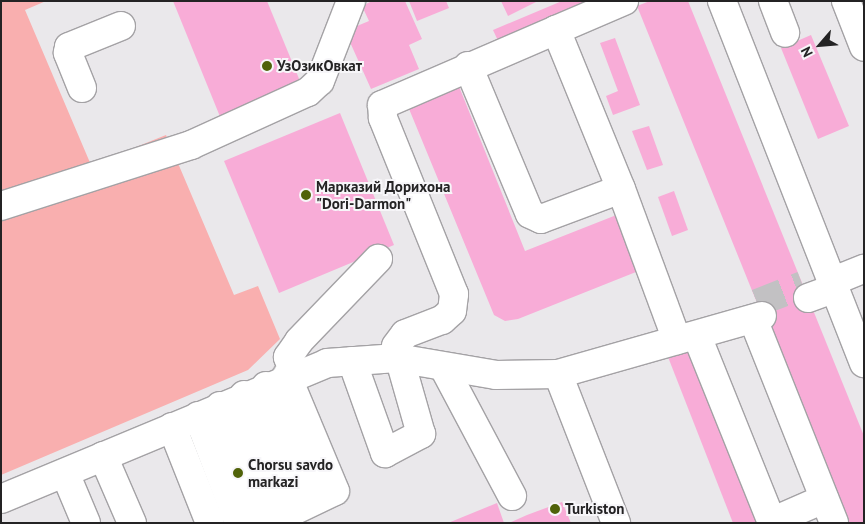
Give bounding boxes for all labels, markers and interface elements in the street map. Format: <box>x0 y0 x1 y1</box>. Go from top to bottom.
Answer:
north arrow <box>795 20 845 70</box>
text: N <box>797 44 817 60</box>
place label: УзОзикОвкат <box>277 57 362 75</box>
marker: УзОзикОвкат <box>261 60 273 72</box>
place label: Марказий Дорихона "Dori-Darmon" <box>316 177 451 212</box>
marker: Марказий Дорихона "Dori-Darmon" <box>300 189 312 201</box>
place label: Chorsu savdo markazi <box>248 455 333 490</box>
marker: Chorsu savdo markazi <box>232 467 244 479</box>
place label: Turkiston <box>565 500 624 518</box>
marker: Turkiston <box>549 503 561 515</box>

